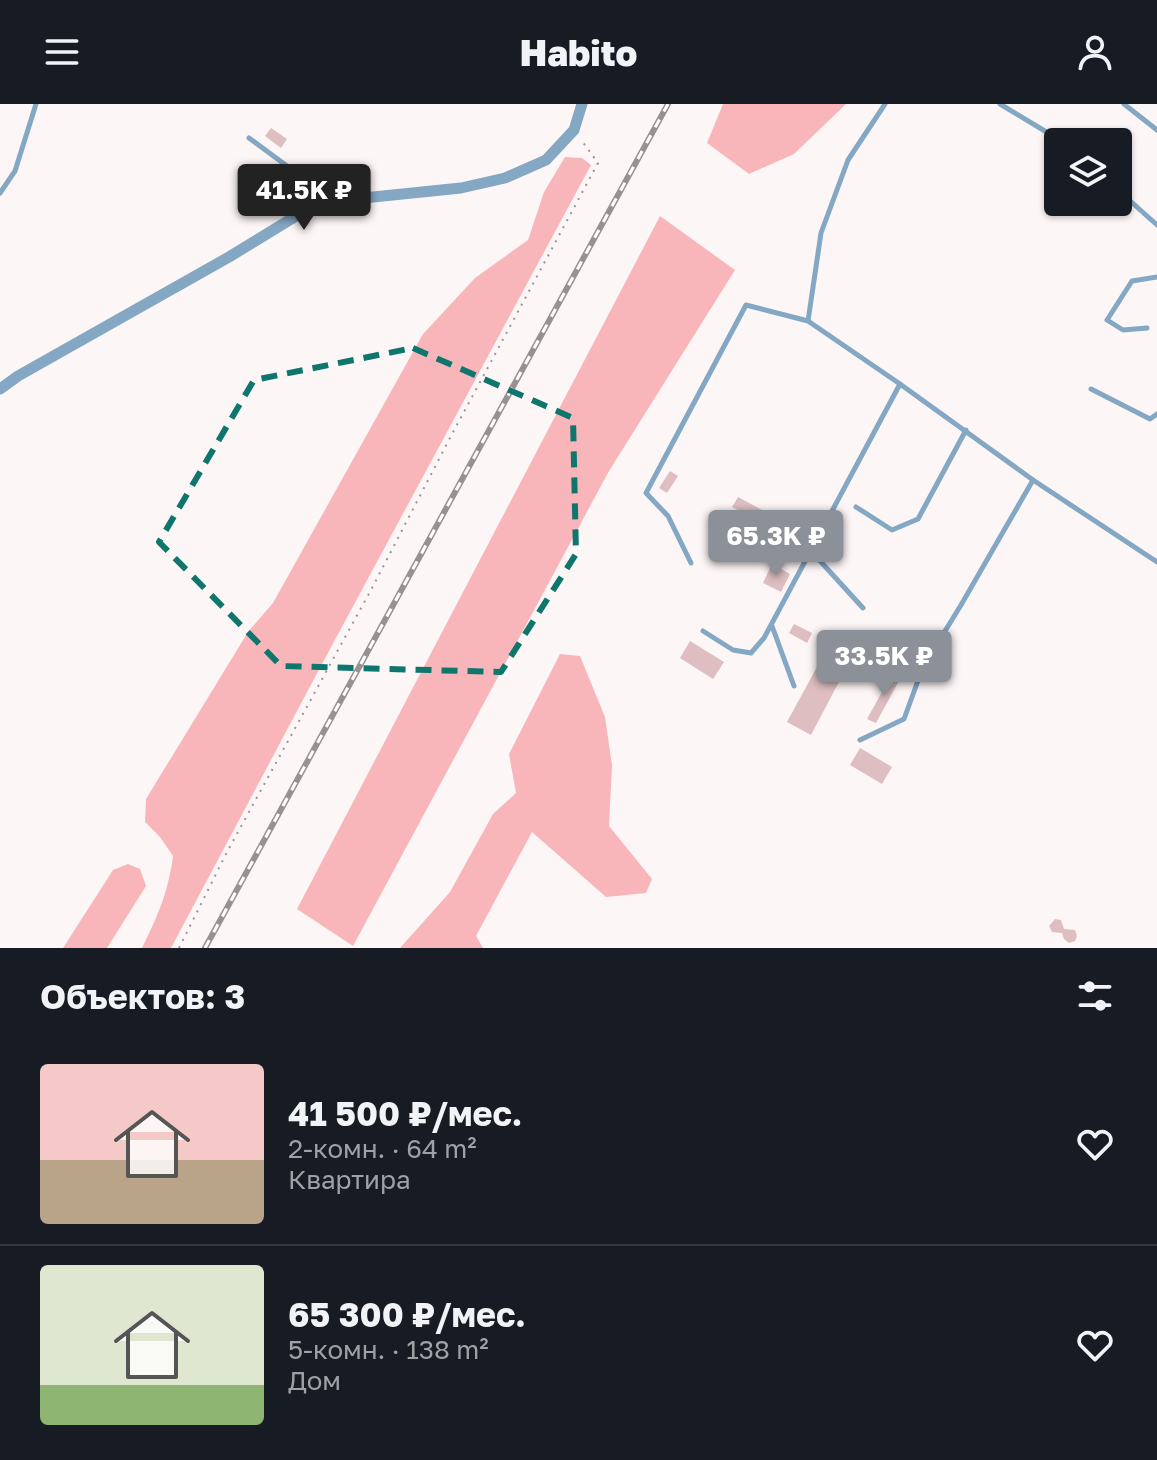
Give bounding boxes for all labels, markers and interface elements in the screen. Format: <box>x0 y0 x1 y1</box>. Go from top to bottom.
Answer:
icon: menu <box>40 30 84 74</box>
icon: person <box>1073 30 1117 74</box>
text: Habito <box>520 31 637 74</box>
map controls <box>1044 128 1132 216</box>
button: layers <box>1044 128 1132 216</box>
pin: 41.5K ₽ <box>230 164 378 232</box>
text: 41.5K ₽ <box>256 174 352 205</box>
pin: 65.3K ₽ <box>702 510 850 578</box>
text: 65.3K ₽ <box>726 520 826 551</box>
pin: 33.5K ₽ <box>810 630 958 698</box>
text: 33.5K ₽ <box>835 640 933 671</box>
icon: filters <box>1073 974 1117 1018</box>
text: Объектов: 3 <box>40 976 245 1016</box>
text: 41 500 ₽/мес. <box>288 1093 522 1133</box>
icon: home <box>104 1096 200 1192</box>
icon: heart <box>1073 1122 1117 1166</box>
text: 2-комн. · 64 m² <box>288 1133 477 1164</box>
text: Квартира <box>288 1164 411 1195</box>
text: 65 300 ₽/мес. <box>288 1294 526 1334</box>
icon: home <box>104 1297 200 1393</box>
icon: heart <box>1073 1323 1117 1367</box>
text: 5-комн. · 138 m² <box>288 1334 489 1365</box>
text: Дом <box>288 1365 341 1396</box>

